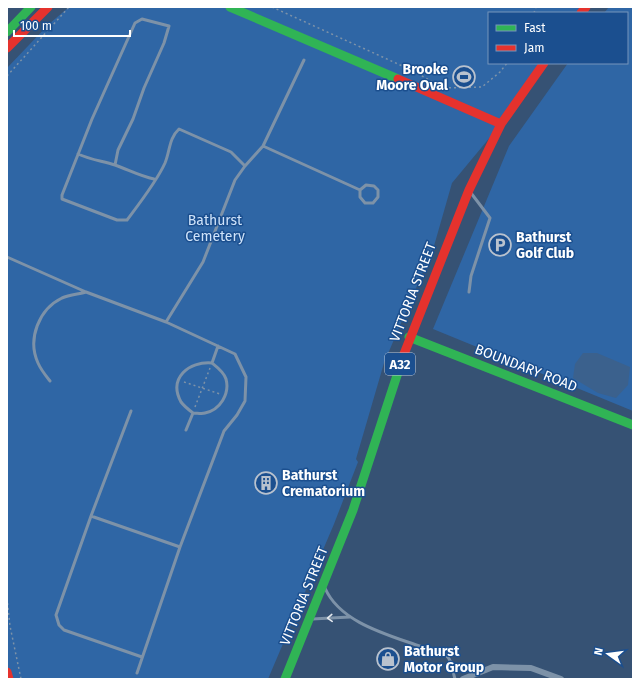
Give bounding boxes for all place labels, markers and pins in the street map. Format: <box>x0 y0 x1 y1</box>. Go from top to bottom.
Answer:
place label: Brooke Moore Oval <box>376 61 449 94</box>
sports icon: Brooke Moore Oval <box>451 64 477 90</box>
place label: Bathurst Golf Club <box>516 229 574 262</box>
parking icon: Bathurst Golf Club <box>487 232 513 258</box>
place label: Bathurst Crematorium <box>282 467 365 500</box>
building icon: Bathurst Crematorium <box>253 470 279 496</box>
place label: Bathurst Motor Group <box>404 643 484 676</box>
shop icon: Bathurst Motor Group <box>375 646 401 672</box>

